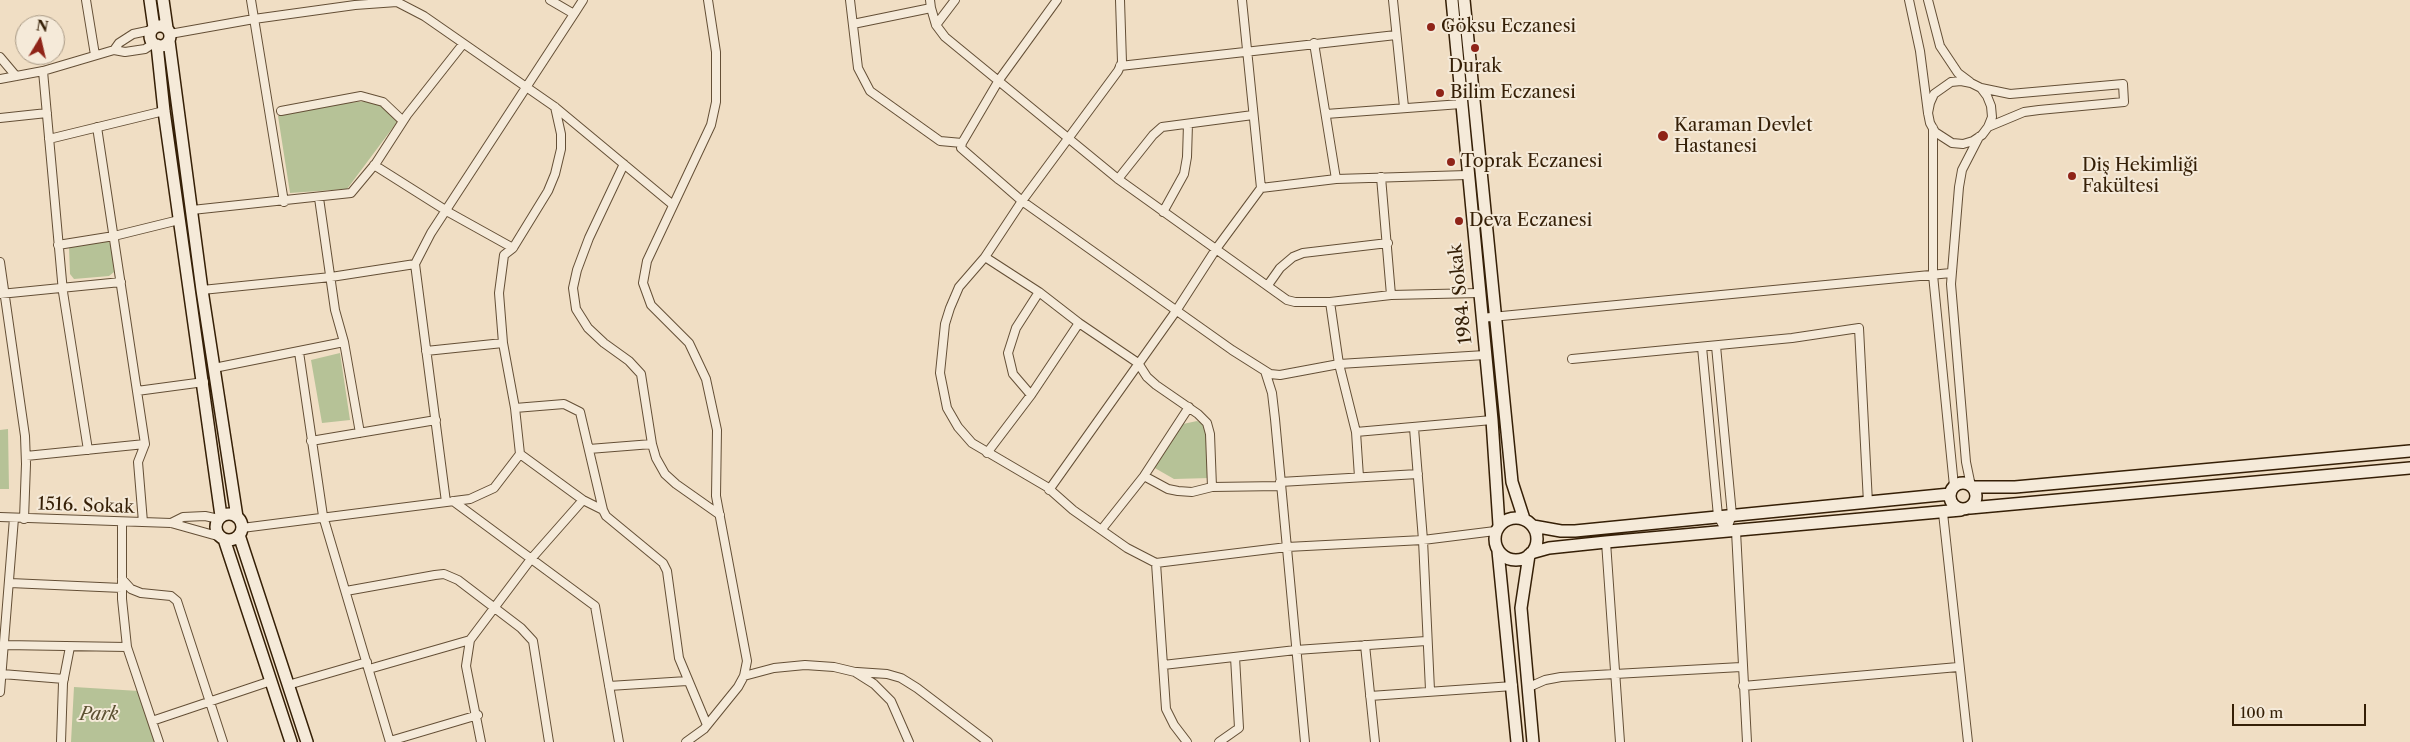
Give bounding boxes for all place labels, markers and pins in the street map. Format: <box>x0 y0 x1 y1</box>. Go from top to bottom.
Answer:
place label: Göksu Eczanesi <box>1441 16 1576 38</box>
marker: Göksu Eczanesi <box>1425 21 1437 33</box>
marker: Durak <box>1469 42 1481 54</box>
place label: Durak <box>1448 56 1502 78</box>
place label: Bilim Eczanesi <box>1450 82 1576 104</box>
marker: Bilim Eczanesi <box>1434 87 1446 99</box>
place label: Karaman Devlet Hastanesi <box>1674 115 1813 158</box>
marker: Karaman Devlet Hastanesi <box>1656 129 1670 143</box>
place label: Toprak Eczanesi <box>1461 151 1602 173</box>
place label: Diş Hekimliği Fakültesi <box>2082 155 2198 198</box>
marker: Toprak Eczanesi <box>1445 156 1457 168</box>
marker: Diş Hekimliği Fakültesi <box>2066 170 2078 182</box>
place label: Deva Eczanesi <box>1469 210 1592 232</box>
marker: Deva Eczanesi <box>1453 215 1465 227</box>

